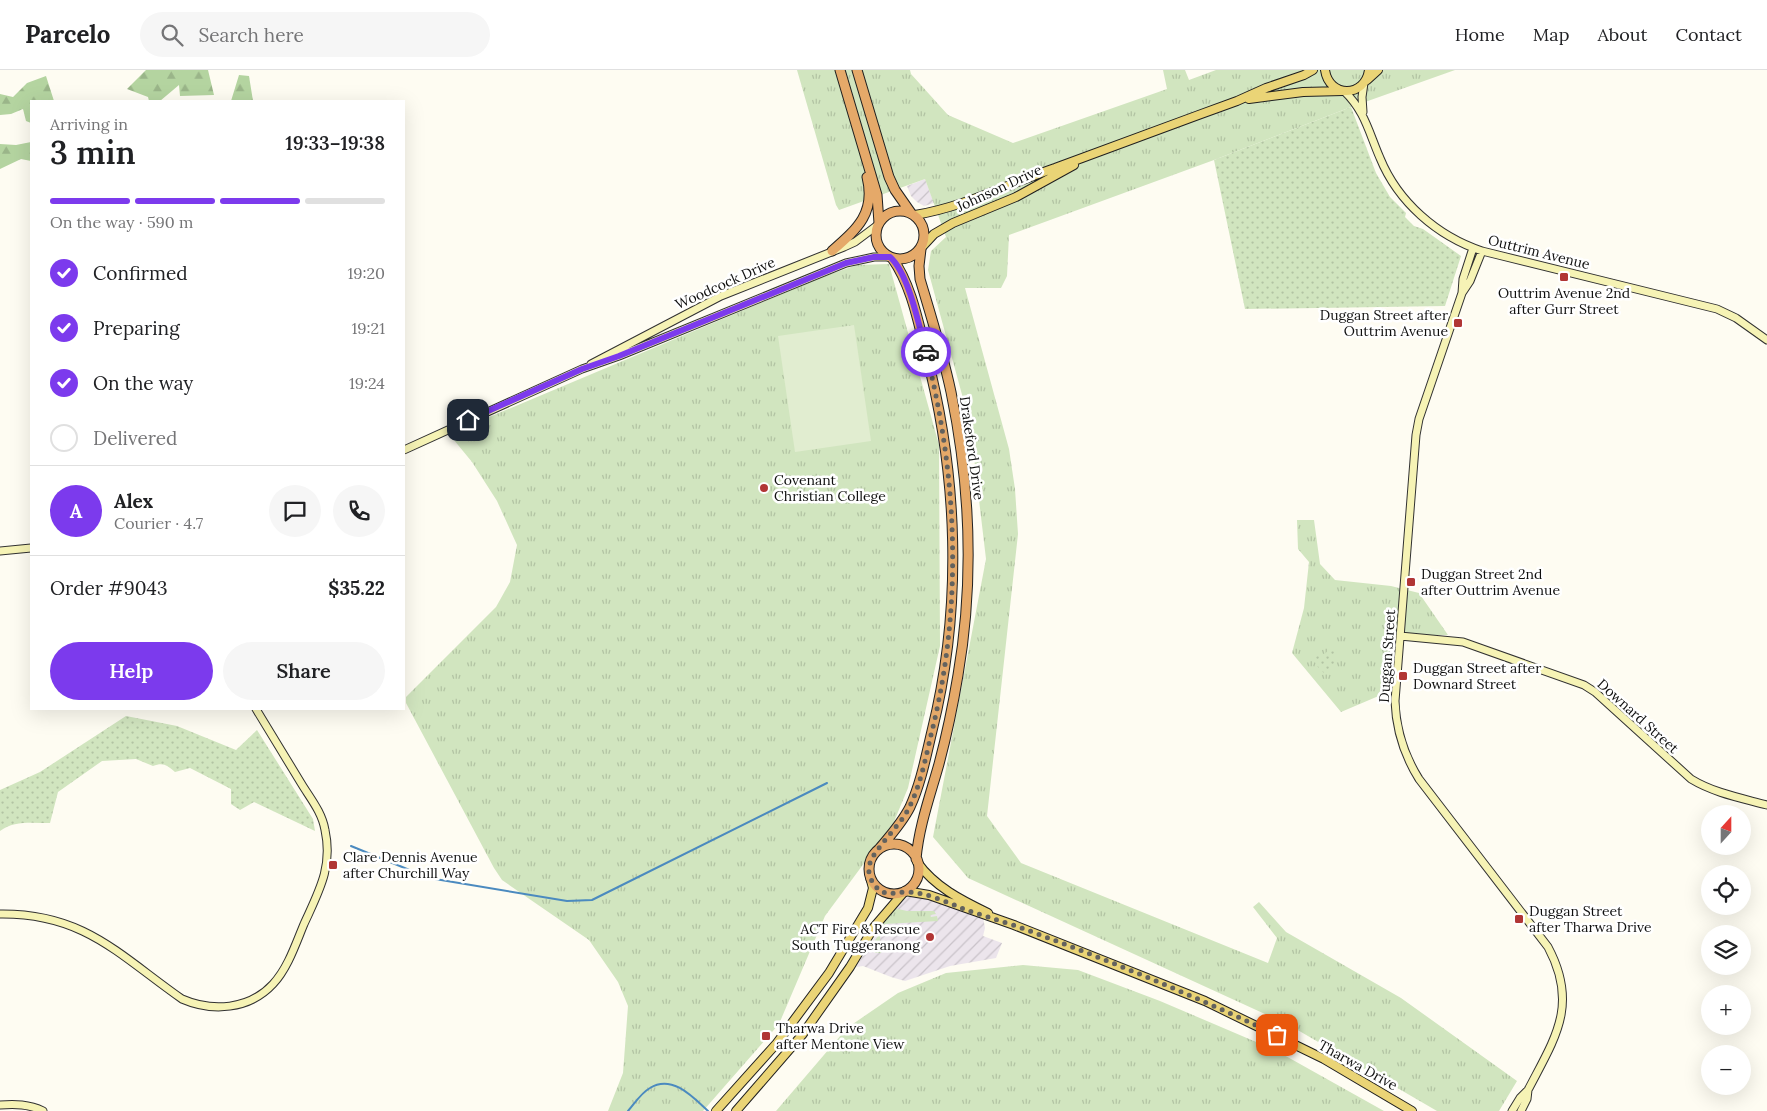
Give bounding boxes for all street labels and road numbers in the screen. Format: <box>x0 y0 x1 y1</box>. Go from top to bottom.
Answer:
street label: Johnson Drive <box>953 160 1045 216</box>
street label: Outtrim Avenue <box>1486 231 1592 273</box>
street label: Woodcock Drive <box>672 253 778 313</box>
street label: Drakeford Drive <box>956 395 988 501</box>
street label: Duggan Street <box>1375 608 1399 703</box>
street label: Downard Street <box>1594 675 1683 758</box>
street label: Tharwa Drive <box>1315 1036 1401 1094</box>

